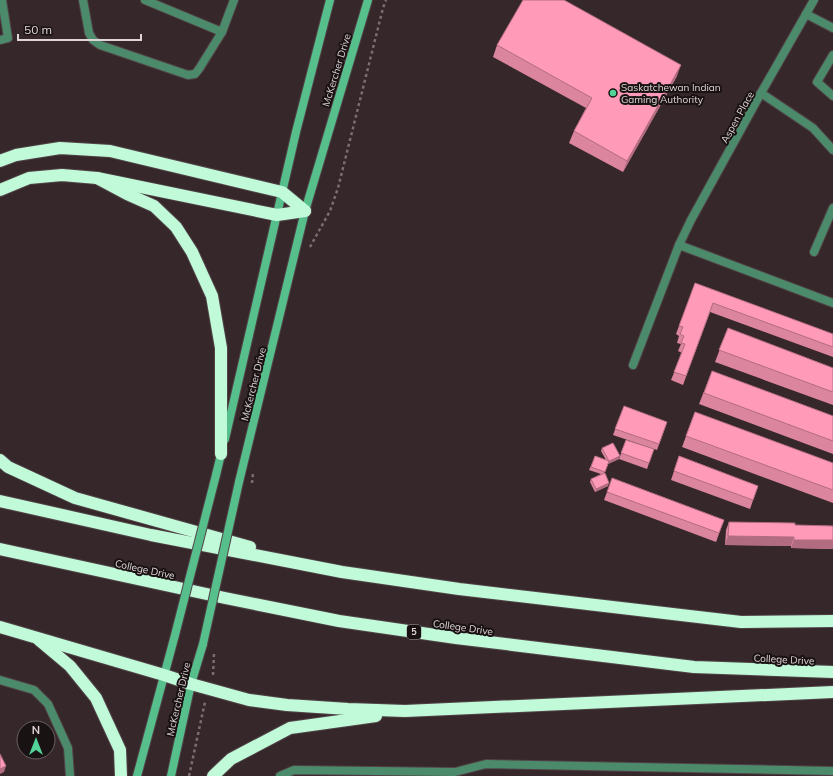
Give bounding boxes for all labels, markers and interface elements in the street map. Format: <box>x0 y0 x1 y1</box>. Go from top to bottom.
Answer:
scale bar <box>18 16 141 42</box>
text: 50 m <box>24 22 52 37</box>
street label: McKercher Drive <box>319 32 354 108</box>
place label: Saskatchewan Indian Gaming Authority <box>621 81 721 106</box>
marker: Saskatchewan Indian Gaming Authority <box>608 88 618 98</box>
street label: Aspen Place <box>718 89 757 145</box>
street label: McKercher Drive <box>238 346 269 422</box>
street label: College Drive <box>114 557 176 582</box>
street label: College Drive <box>432 617 494 638</box>
road number: 5 <box>407 625 421 639</box>
street label: College Drive <box>753 651 815 668</box>
street label: McKercher Drive <box>164 661 193 737</box>
north arrow <box>16 720 56 760</box>
text: N <box>32 723 40 737</box>

